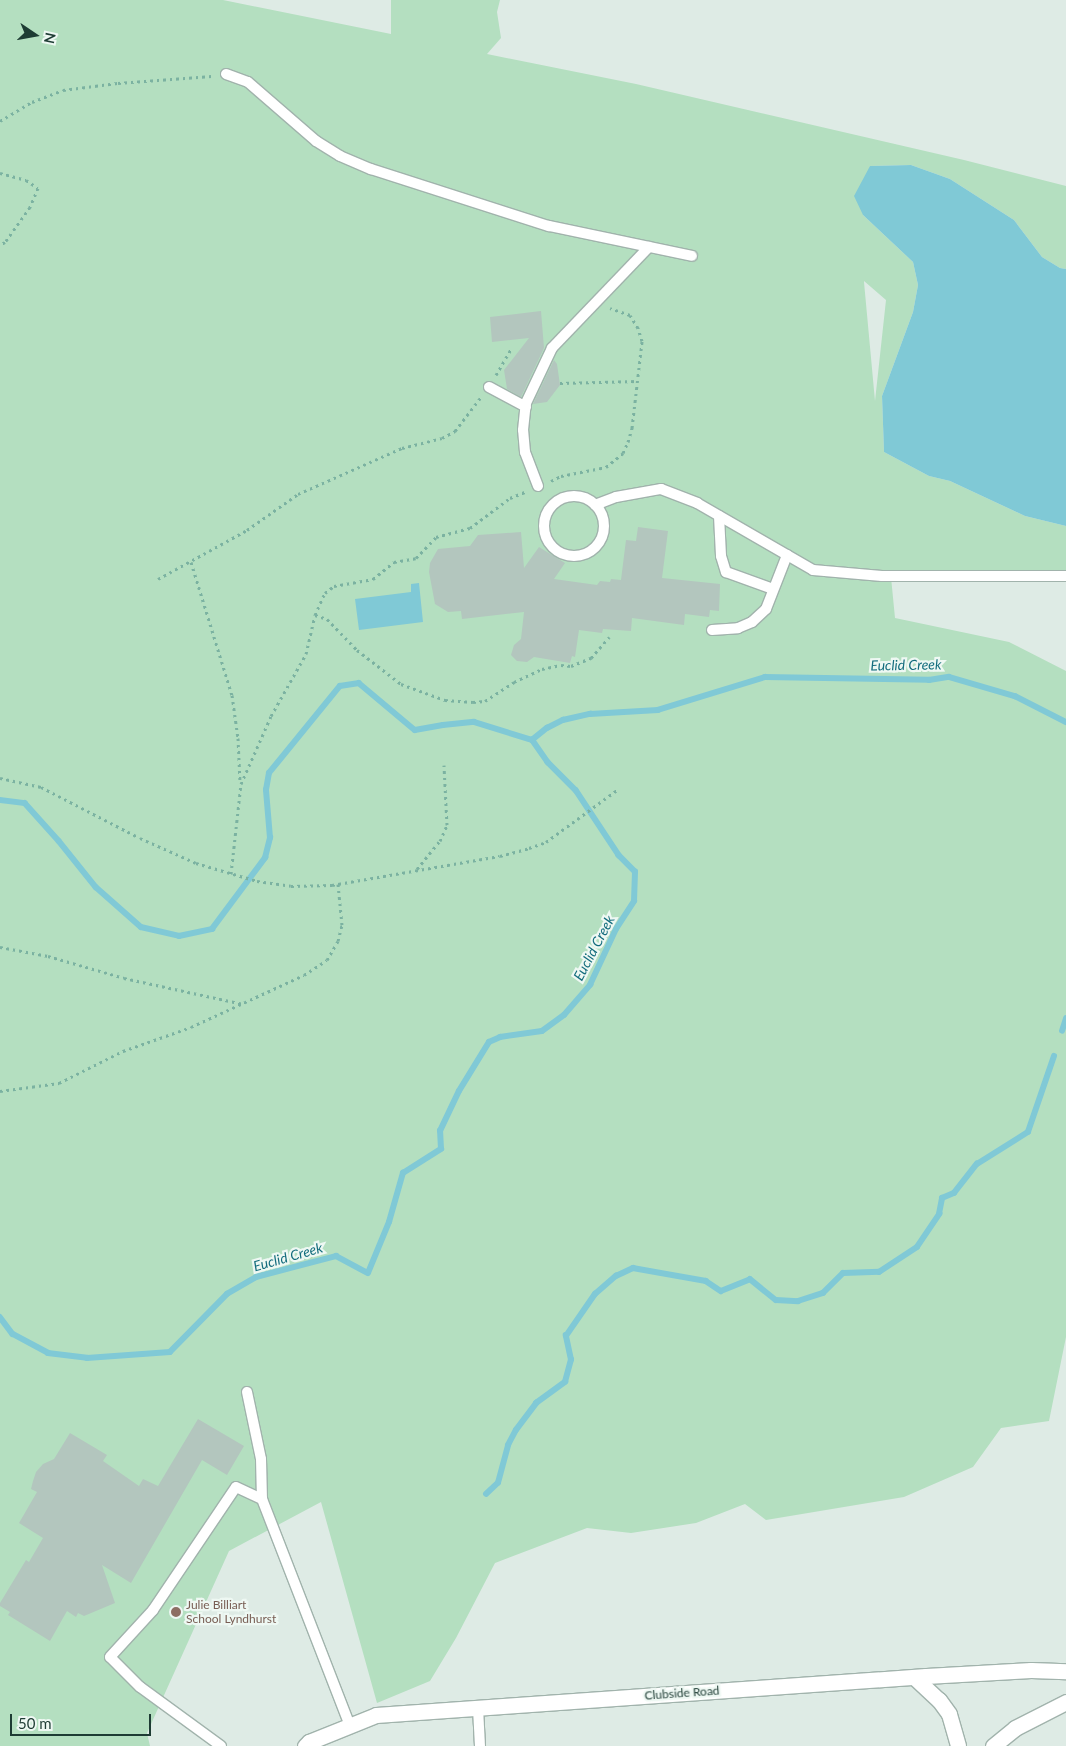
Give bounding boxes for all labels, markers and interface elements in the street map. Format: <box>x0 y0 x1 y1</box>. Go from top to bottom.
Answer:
north arrow <box>10 10 60 60</box>
text: N <box>41 31 60 45</box>
water label: Euclid Creek <box>870 656 942 674</box>
water label: Euclid Creek <box>570 913 618 983</box>
water label: Euclid Creek <box>251 1239 325 1275</box>
place label: Julie Billiart School Lyndhurst <box>186 1598 276 1626</box>
marker: Julie Billiart School Lyndhurst <box>170 1606 182 1618</box>
street label: Clubside Road <box>644 1683 720 1703</box>
scale bar <box>12 1704 154 1736</box>
text: 50 m <box>18 1714 52 1732</box>

